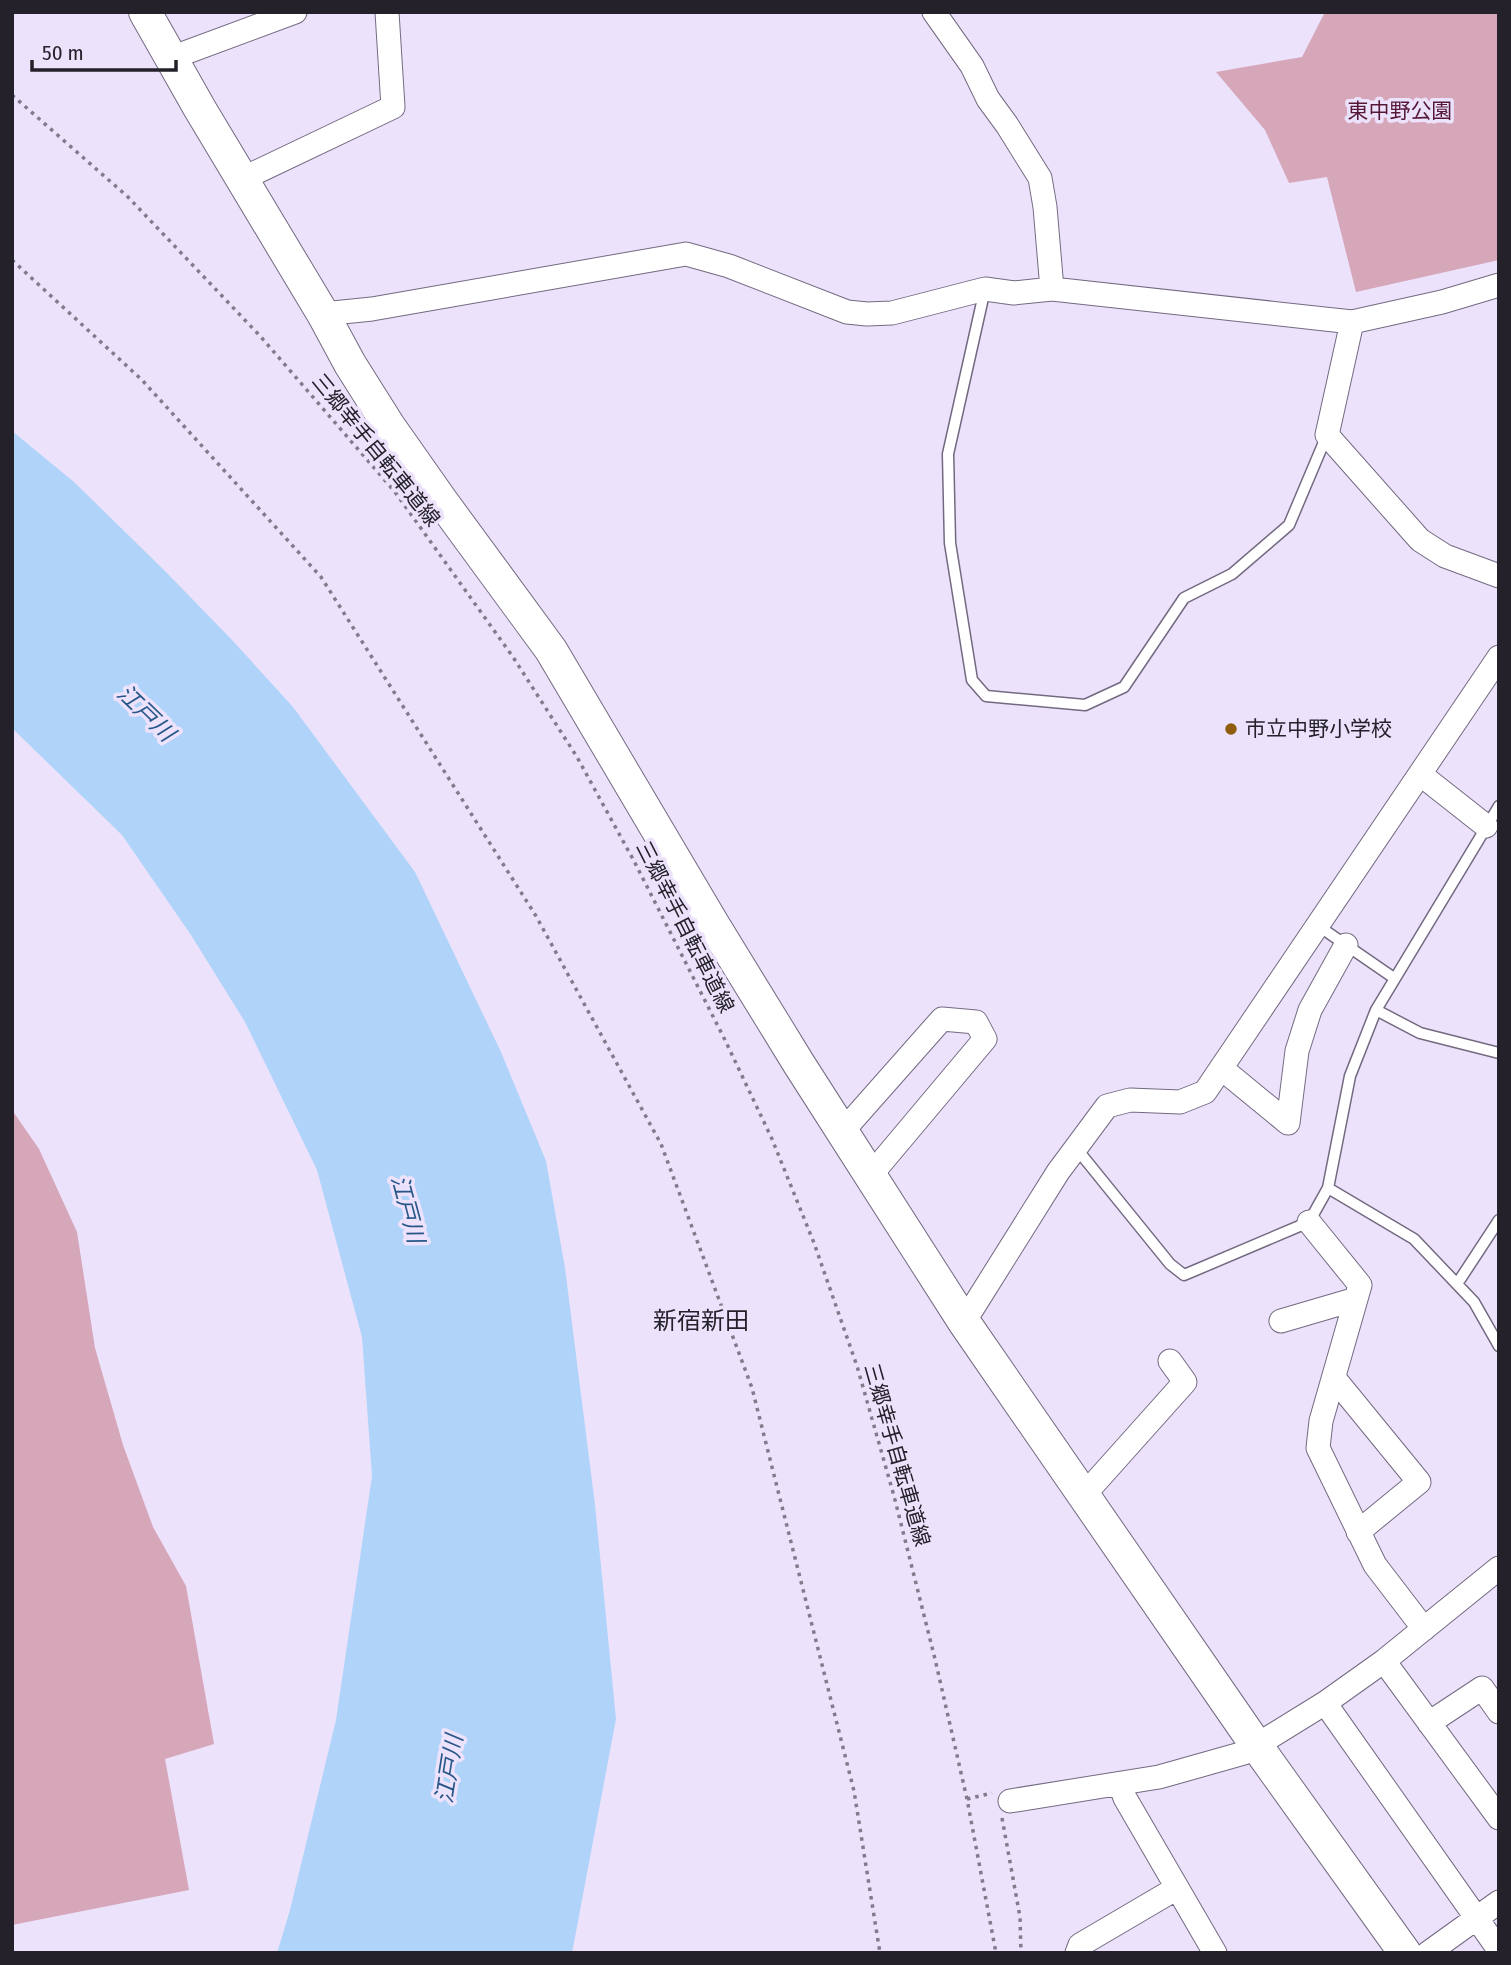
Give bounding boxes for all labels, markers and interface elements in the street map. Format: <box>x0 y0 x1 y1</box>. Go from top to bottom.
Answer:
scale bar <box>32 28 175 72</box>
text: 50 m <box>42 40 84 66</box>
park label: 東中野公園 <box>1348 98 1453 124</box>
street label: 三郷幸手自転車道線 <box>306 368 446 532</box>
water label: 江戸川 <box>111 679 183 749</box>
place label: 市立中野小学校 <box>1245 716 1392 742</box>
marker: 市立中野小学校 <box>1223 721 1239 737</box>
street label: 三郷幸手自転車道線 <box>631 837 739 1017</box>
water label: 江戸川 <box>386 1172 431 1249</box>
district label: 新宿新田 <box>653 1307 749 1335</box>
street label: 三郷幸手自転車道線 <box>858 1361 936 1549</box>
water label: 江戸川 <box>430 1730 469 1805</box>

